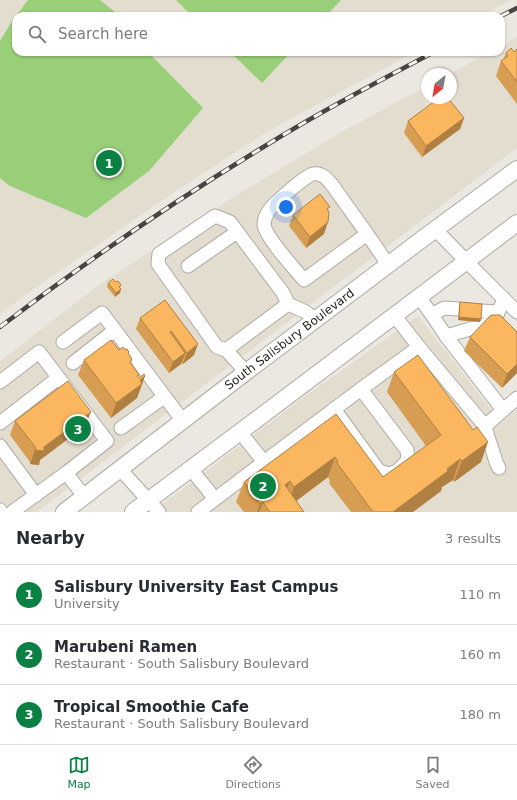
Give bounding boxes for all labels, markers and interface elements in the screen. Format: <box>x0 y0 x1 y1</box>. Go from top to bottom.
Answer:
search box <box>12 12 505 56</box>
icon: search <box>26 23 48 45</box>
text: Search here <box>58 25 148 43</box>
north arrow <box>421 68 457 104</box>
pin: 1 <box>96 148 122 178</box>
your location <box>276 197 296 217</box>
street label: South Salisbury Boulevard <box>222 286 357 393</box>
pin: 3 <box>65 414 91 444</box>
pin: 2 <box>250 471 276 501</box>
text: Nearby <box>16 528 85 548</box>
text: 3 results <box>445 531 501 546</box>
text: Salisbury University East Campus <box>54 578 338 596</box>
text: 1 <box>24 587 34 602</box>
text: 110 m <box>459 587 501 602</box>
text: University <box>54 596 120 611</box>
text: Marubeni Ramen <box>54 638 197 656</box>
text: 2 <box>24 647 34 662</box>
text: 160 m <box>459 647 501 662</box>
text: Restaurant · South Salisbury Boulevard <box>54 656 309 671</box>
text: Tropical Smoothie Cafe <box>54 698 249 716</box>
text: 3 <box>24 707 34 722</box>
text: 180 m <box>459 707 501 722</box>
text: Restaurant · South Salisbury Boulevard <box>54 716 309 731</box>
tab: Map <box>67 754 91 791</box>
tab: Directions <box>225 754 281 791</box>
tab: Saved <box>416 754 450 791</box>

